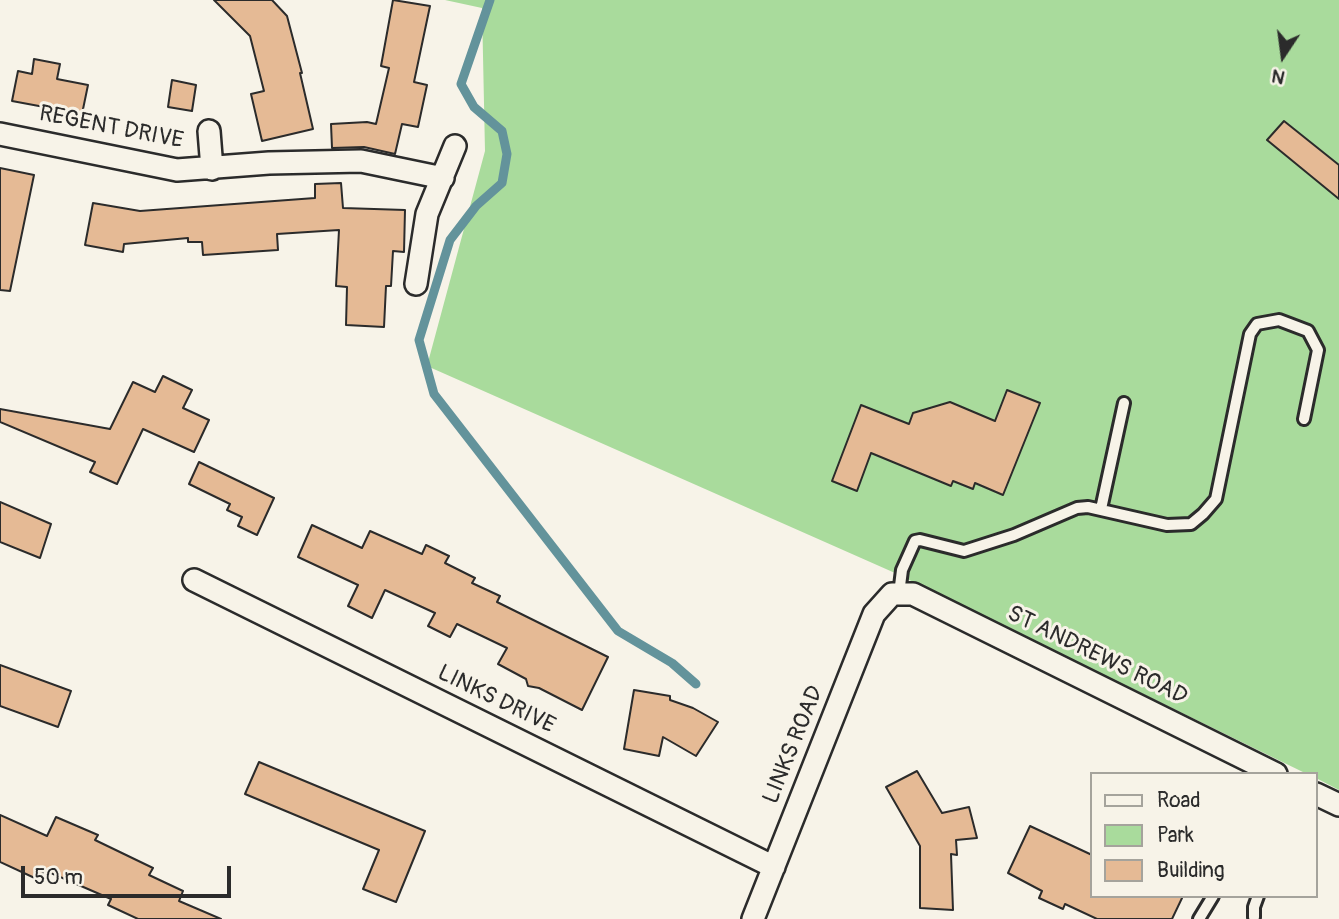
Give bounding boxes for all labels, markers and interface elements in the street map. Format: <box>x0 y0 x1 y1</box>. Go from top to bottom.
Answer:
north arrow <box>1248 21 1318 91</box>
text: N <box>1269 63 1287 90</box>
street label: REGENT DRIVE <box>37 101 185 155</box>
street label: ST ANDREWS ROAD <box>1003 600 1191 712</box>
street label: LINKS DRIVE <box>433 660 559 740</box>
street label: LINKS ROAD <box>758 682 830 808</box>
legend <box>1090 772 1318 898</box>
text: Road <box>1157 787 1201 814</box>
text: Park <box>1157 822 1194 849</box>
scale bar <box>24 852 234 896</box>
text: Building <box>1157 857 1224 884</box>
text: 50 m <box>34 864 83 891</box>

